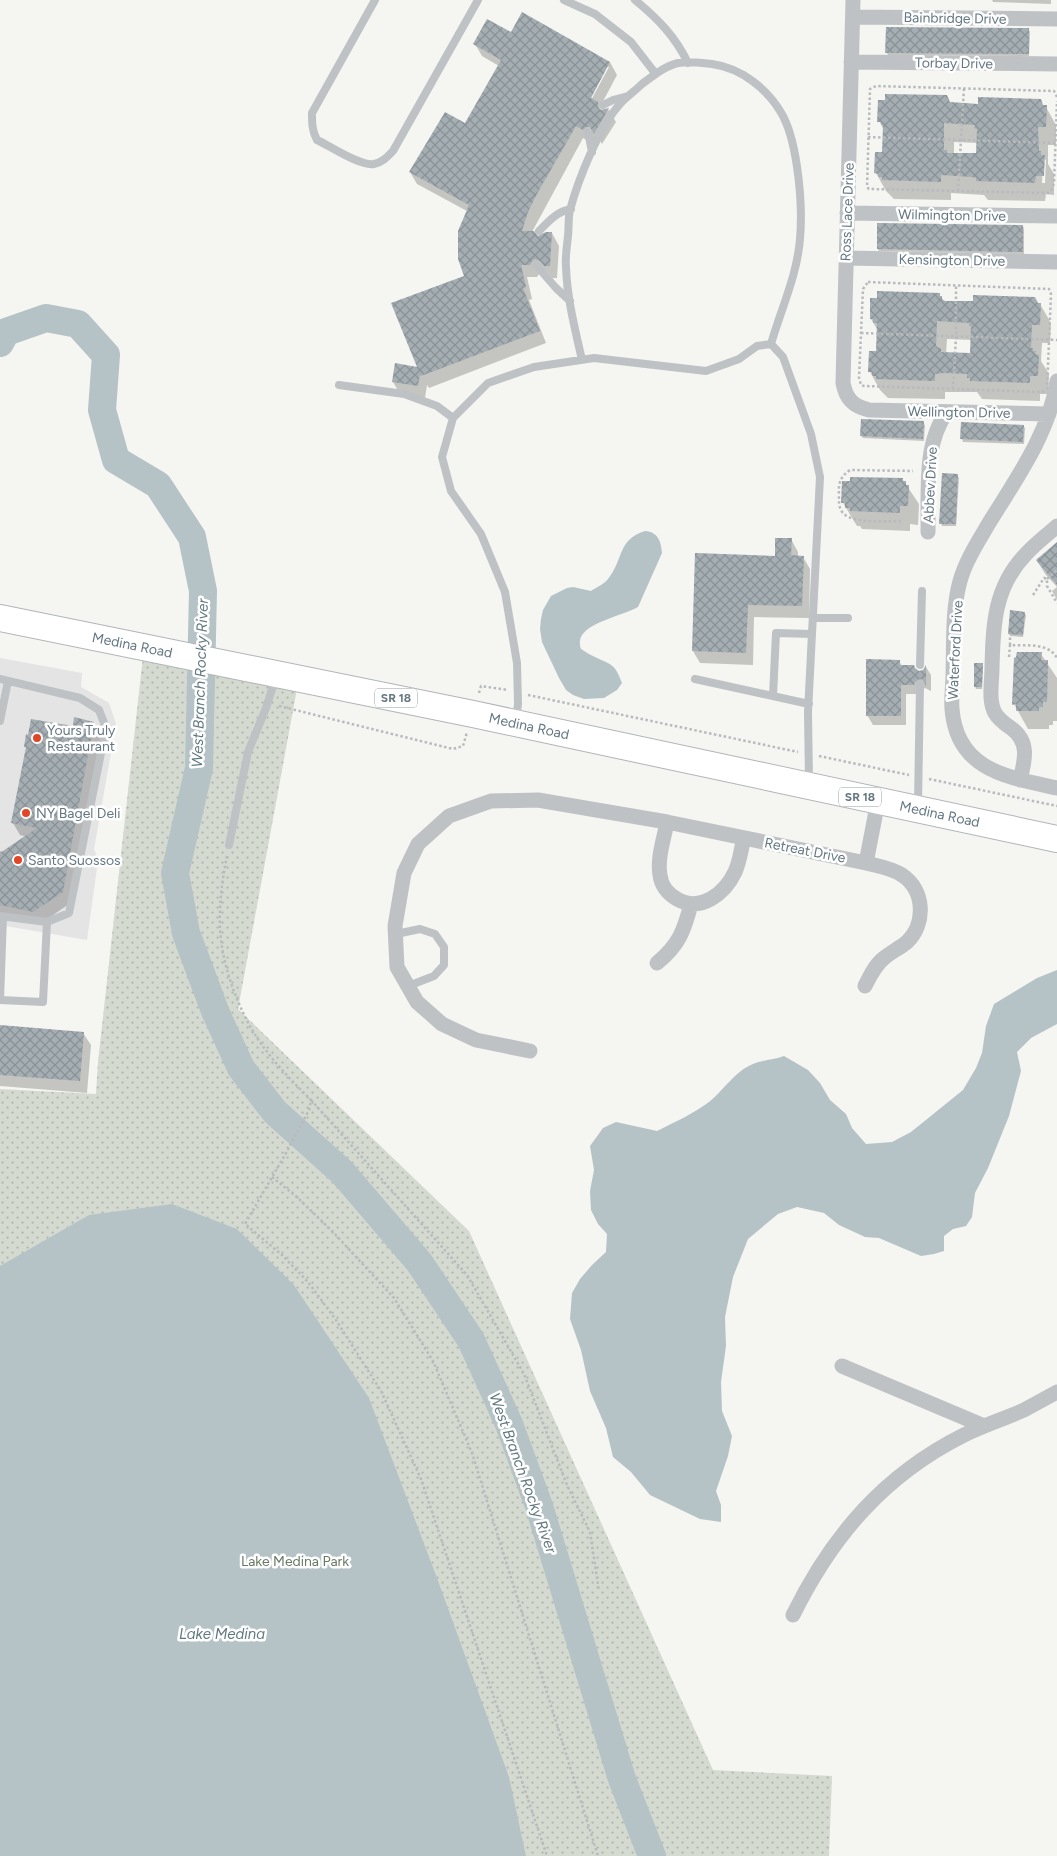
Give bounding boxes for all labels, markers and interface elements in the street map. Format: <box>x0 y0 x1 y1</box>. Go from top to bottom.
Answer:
street label: Bainbridge Drive <box>903 9 1007 28</box>
street label: Torbay Drive <box>915 54 994 73</box>
street label: Ross Lace Drive <box>837 162 858 262</box>
street label: Wilmington Drive <box>898 206 1006 225</box>
street label: Kensington Drive <box>898 251 1006 270</box>
street label: Wellington Drive <box>907 403 1011 422</box>
street label: Abbev Drive <box>920 446 941 524</box>
water label: West Branch Rocky River <box>188 597 212 768</box>
street label: Waterford Drive <box>944 599 967 700</box>
street label: Medina Road <box>91 629 174 662</box>
road number: SR 18 <box>375 688 417 708</box>
street label: Medina Road <box>487 710 571 743</box>
place label: Yours Truly Restaurant <box>47 722 116 755</box>
marker: Yours Truly Restaurant <box>31 732 43 744</box>
road number: SR 18 <box>839 788 881 806</box>
street label: Medina Road <box>898 798 981 831</box>
place label: NY Bagel Deli <box>36 805 120 822</box>
marker: NY Bagel Deli <box>20 807 32 819</box>
street label: Retreat Drive <box>763 834 847 867</box>
place label: Santo Suossos <box>28 852 121 869</box>
marker: Santo Suossos <box>12 854 24 866</box>
water label: West Branch Rocky River <box>486 1390 561 1556</box>
park label: Lake Medina Park <box>241 1553 349 1570</box>
water label: Lake Medina <box>179 1625 265 1643</box>

